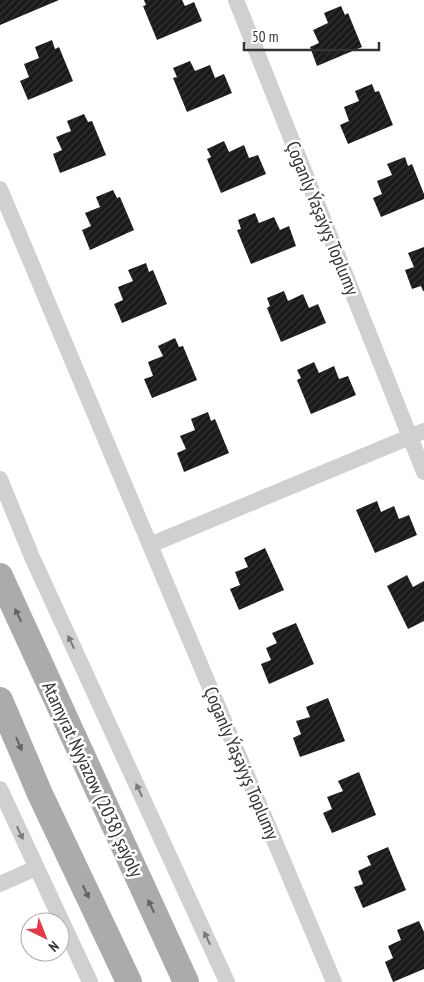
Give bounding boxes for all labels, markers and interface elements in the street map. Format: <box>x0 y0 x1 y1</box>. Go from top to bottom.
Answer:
scale bar <box>244 20 379 52</box>
text: 50 m <box>252 27 278 46</box>
street label: Çoganly Ýaşaýyş Toplumy <box>281 137 365 299</box>
one-way arrow <box>13 608 21 622</box>
one-way arrow <box>67 635 75 649</box>
street label: Atamyrat Nyýazow (2038) şaýoly <box>37 677 149 881</box>
street label: Çoganly Ýaşaýyş Toplumy <box>199 683 285 844</box>
one-way arrow <box>15 737 23 752</box>
one-way arrow <box>135 783 143 797</box>
one-way arrow <box>17 826 25 840</box>
one-way arrow <box>83 885 91 899</box>
one-way arrow <box>146 899 154 913</box>
north arrow <box>20 912 70 962</box>
one-way arrow <box>202 931 210 945</box>
text: N <box>45 937 63 956</box>

